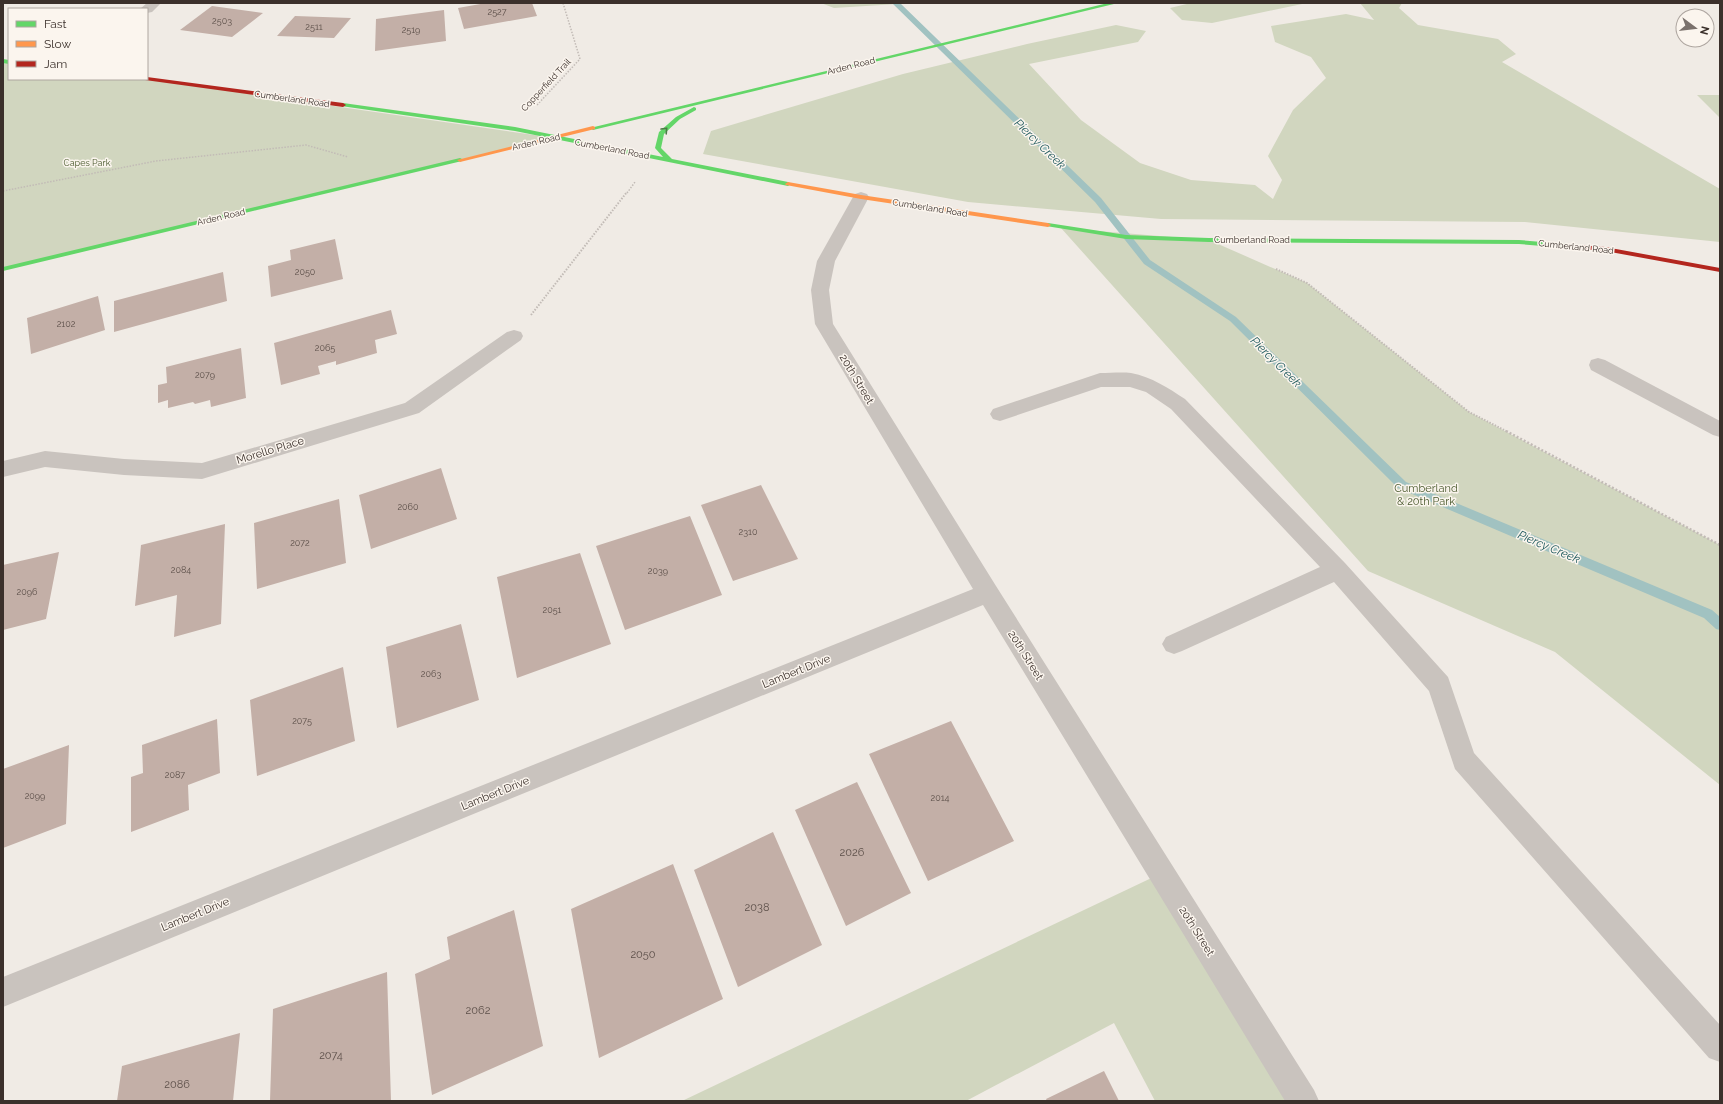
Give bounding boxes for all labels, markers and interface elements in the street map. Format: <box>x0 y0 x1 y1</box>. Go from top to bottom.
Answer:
house number: 2527 <box>487 7 507 17</box>
legend <box>8 8 148 80</box>
north arrow <box>1675 8 1715 48</box>
house number: 2503 <box>212 16 232 26</box>
text: Fast <box>44 17 67 31</box>
house number: 2511 <box>305 22 323 32</box>
house number: 2519 <box>402 25 420 35</box>
text: N <box>1697 25 1712 36</box>
text: Slow <box>44 37 71 51</box>
street label: Arden Road <box>826 55 876 77</box>
street label: Copperfield Trail <box>519 56 573 113</box>
text: Jam <box>44 57 67 71</box>
street label: Cumberland Road <box>254 89 331 109</box>
water label: Piercy Creek <box>1011 116 1069 172</box>
one-way arrow <box>661 127 668 135</box>
street label: Arden Road <box>511 132 561 152</box>
street label: Cumberland Road <box>574 137 651 161</box>
park label: Capes Park <box>64 158 111 168</box>
street label: Cumberland Road <box>892 197 969 219</box>
street label: Arden Road <box>196 207 246 227</box>
street label: Cumberland Road <box>1214 235 1290 245</box>
street label: Cumberland Road <box>1538 238 1615 256</box>
house number: 2050 <box>295 267 316 277</box>
house number: 2102 <box>57 319 76 329</box>
water label: Piercy Creek <box>1248 334 1305 391</box>
house number: 2065 <box>315 343 335 353</box>
street label: 20th Street <box>837 352 877 407</box>
house number: 2079 <box>195 370 215 380</box>
street label: Morello Place <box>235 434 306 467</box>
park label: Cumberland & 20th Park <box>1394 482 1458 508</box>
house number: 2060 <box>397 502 419 512</box>
house number: 2310 <box>739 527 758 537</box>
water label: Piercy Creek <box>1516 528 1583 567</box>
house number: 2072 <box>290 538 310 548</box>
house number: 2084 <box>171 565 191 575</box>
house number: 2039 <box>648 566 668 576</box>
house number: 2096 <box>17 587 38 597</box>
house number: 2051 <box>543 605 562 615</box>
street label: 20th Street <box>1005 628 1046 683</box>
street label: Lambert Drive <box>760 652 833 691</box>
house number: 2063 <box>421 669 441 679</box>
house number: 2075 <box>292 716 312 726</box>
house number: 2087 <box>165 770 185 780</box>
street label: Lambert Drive <box>459 774 532 813</box>
house number: 2099 <box>25 791 45 801</box>
house number: 2014 <box>931 793 950 803</box>
house number: 2026 <box>840 846 865 859</box>
street label: Lambert Drive <box>159 895 232 934</box>
house number: 2038 <box>745 901 769 914</box>
street label: 20th Street <box>1176 904 1217 959</box>
house number: 2050 <box>630 948 656 961</box>
house number: 2062 <box>466 1004 491 1017</box>
house number: 2074 <box>319 1049 343 1062</box>
house number: 2086 <box>164 1078 190 1091</box>

